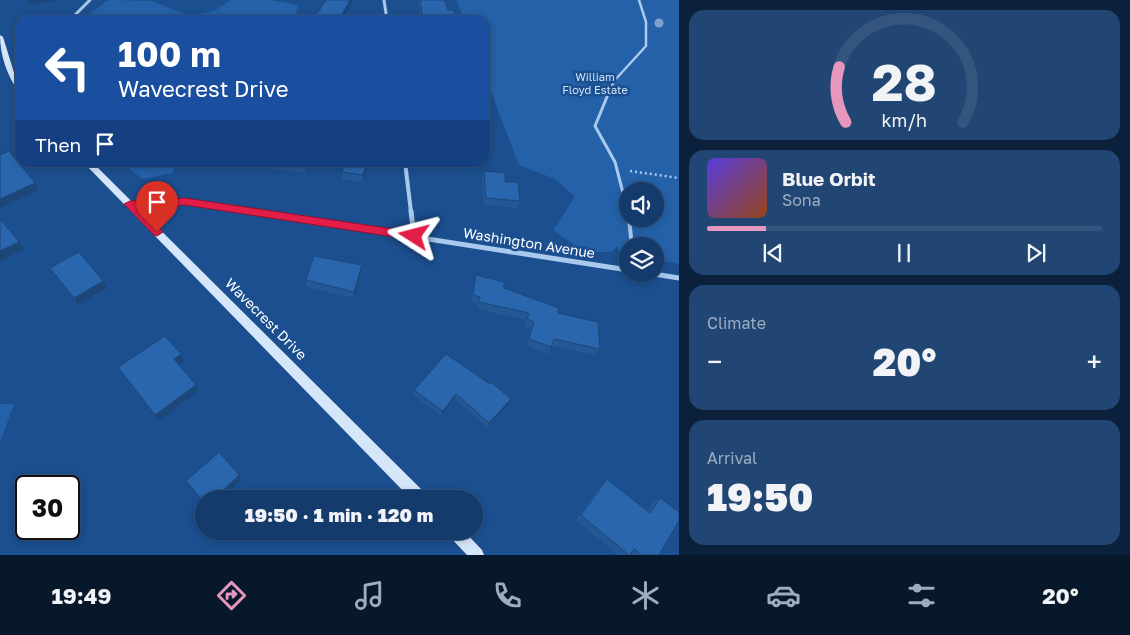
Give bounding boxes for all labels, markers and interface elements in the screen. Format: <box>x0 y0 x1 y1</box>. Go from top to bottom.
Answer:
text: 100 m <box>118 33 221 75</box>
icon: left <box>35 35 100 100</box>
text: 28 <box>872 50 937 112</box>
park label: William Floyd Estate <box>562 70 628 96</box>
text: Wavecrest Drive <box>118 75 288 102</box>
text: km/h <box>882 109 927 131</box>
icon: arrive <box>91 130 119 158</box>
text: Then <box>35 133 81 156</box>
text: Blue Orbit <box>782 167 876 190</box>
pin <box>136 181 178 232</box>
map controls <box>619 182 664 282</box>
button: sound <box>619 182 664 227</box>
icon: arrive <box>143 188 171 216</box>
text: Sona <box>782 190 821 210</box>
position arrow <box>387 209 439 261</box>
street label: Washington Avenue <box>462 224 596 261</box>
button: layers <box>619 237 664 282</box>
icon: previous <box>759 239 787 267</box>
icon: pause <box>890 239 918 267</box>
icon: next <box>1022 239 1050 267</box>
street label: Wavecrest Drive <box>222 274 311 363</box>
text: Climate <box>707 313 766 333</box>
text: 20° <box>873 339 936 384</box>
text: − <box>707 345 722 378</box>
text: + <box>1087 345 1102 378</box>
text: Arrival <box>707 448 757 468</box>
text: 19:50 <box>707 474 813 519</box>
speed limit sign: 30 <box>15 475 80 540</box>
text: 19:50 · 1 min · 120 m <box>245 503 433 526</box>
icon: directions <box>214 578 249 613</box>
icon: music <box>352 578 387 613</box>
icon: phone <box>490 578 525 613</box>
icon: climate <box>628 578 663 613</box>
icon: car <box>766 578 801 613</box>
icon: filters <box>904 578 939 613</box>
text: 19:49 <box>51 582 112 609</box>
text: 20° <box>1042 582 1079 609</box>

